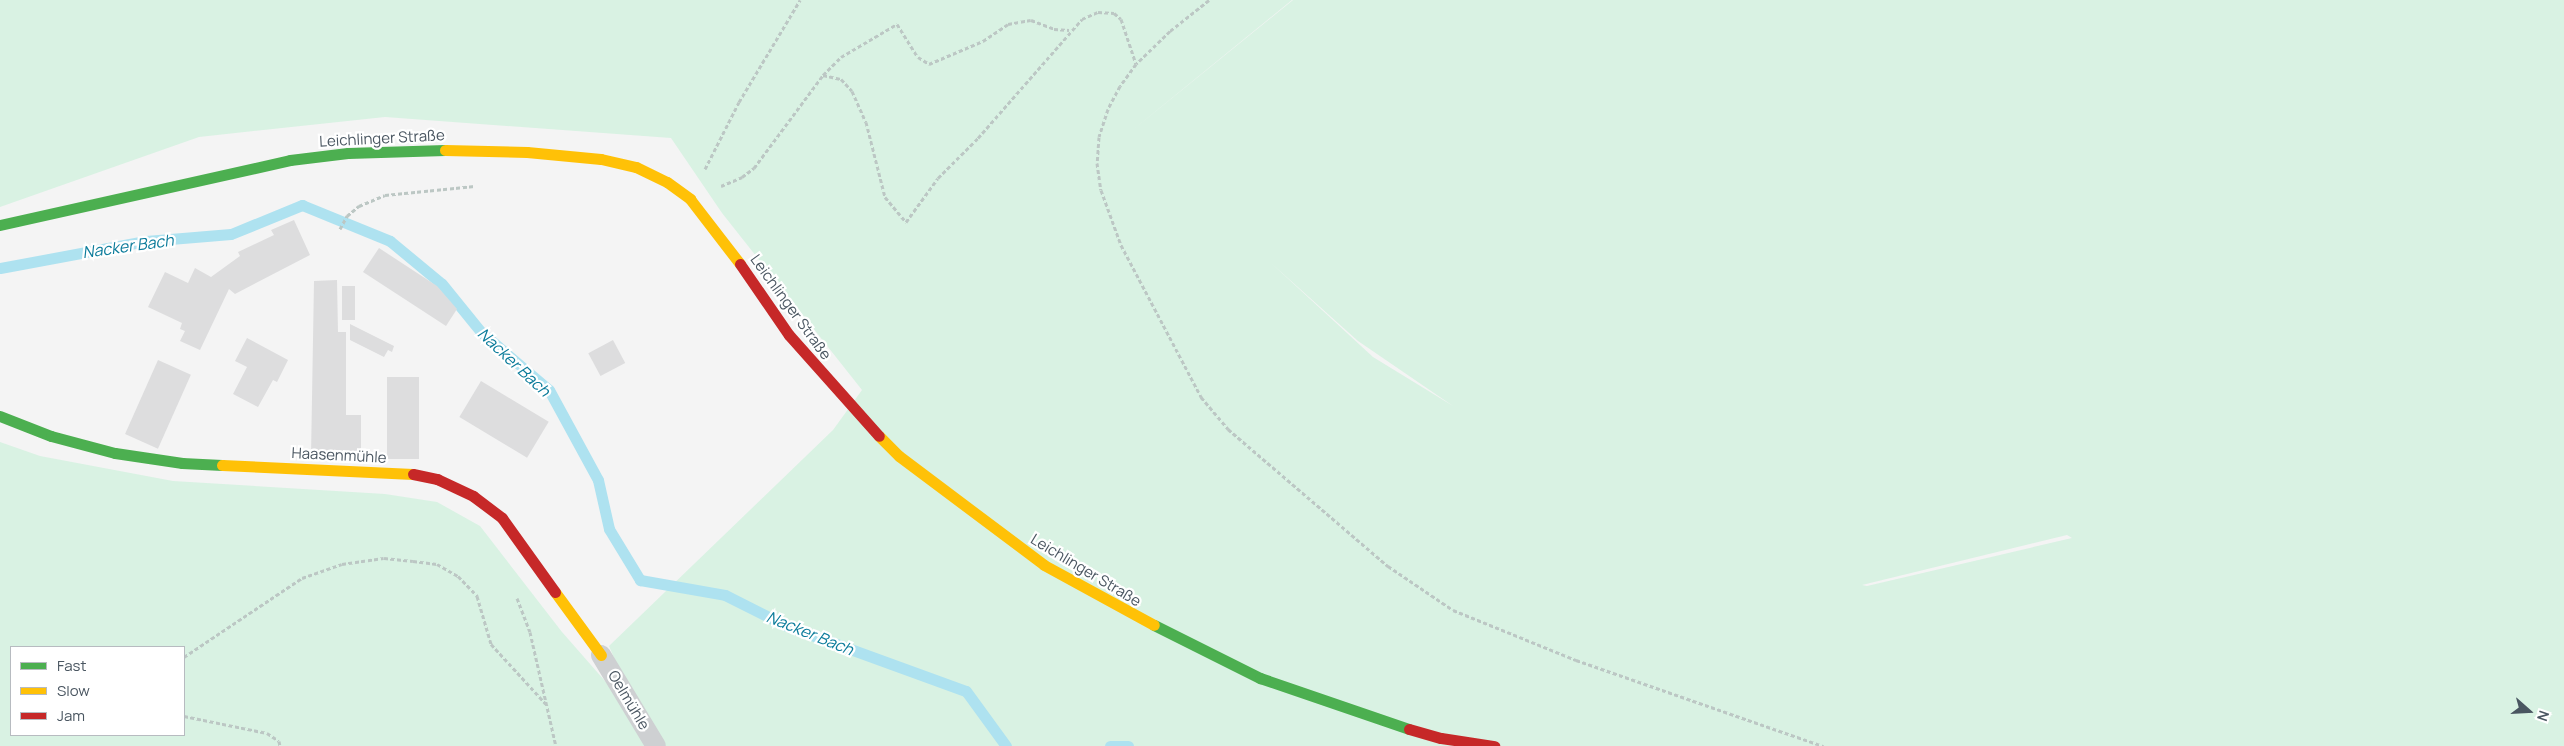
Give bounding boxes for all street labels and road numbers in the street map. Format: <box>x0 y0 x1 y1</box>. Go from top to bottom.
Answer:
street label: Leichlinger Straße <box>319 126 445 150</box>
street label: Leichlinger Straße <box>747 251 835 363</box>
street label: Haasenmühle <box>291 444 387 466</box>
street label: Leichlinger Straße <box>1028 530 1144 610</box>
street label: Oelmühle <box>604 667 654 733</box>

